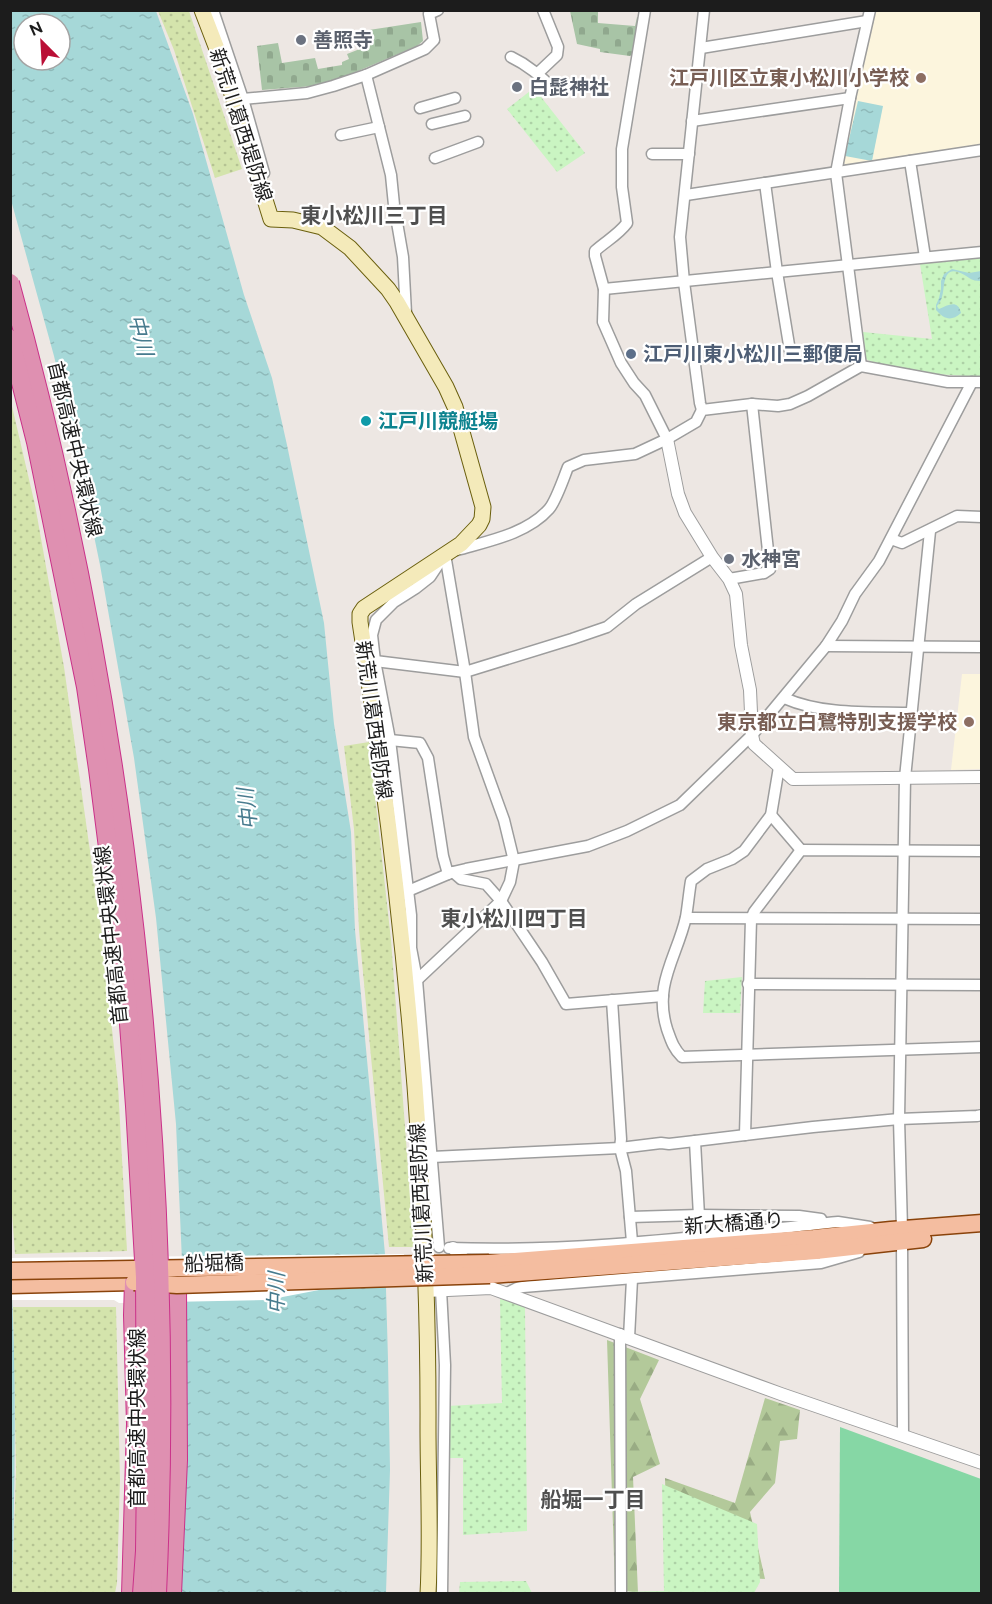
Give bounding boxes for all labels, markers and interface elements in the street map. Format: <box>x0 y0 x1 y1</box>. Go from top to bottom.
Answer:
north arrow <box>12 12 72 72</box>
text: N <box>27 18 46 40</box>
place label: 善照寺 <box>313 28 373 52</box>
marker: 善照寺 <box>294 33 308 47</box>
street label: 新荒川葛西堤防線 <box>205 45 277 205</box>
place label: 江戸川区立東小松川小学校 <box>669 66 909 90</box>
marker: 江戸川区立東小松川小学校 <box>914 71 928 85</box>
place label: 白髭神社 <box>529 75 609 99</box>
marker: 白髭神社 <box>510 80 524 94</box>
district label: 東小松川三丁目 <box>301 203 448 228</box>
water label: 中川 <box>124 312 159 360</box>
place label: 江戸川東小松川三郵便局 <box>643 342 863 366</box>
marker: 江戸川東小松川三郵便局 <box>624 347 638 361</box>
street label: 首都高速中央環状線 <box>43 359 107 539</box>
place label: 江戸川競艇場 <box>378 409 498 433</box>
marker: 江戸川競艇場 <box>359 414 373 428</box>
place label: 水神宮 <box>741 547 801 571</box>
marker: 水神宮 <box>722 552 736 566</box>
street label: 新荒川葛西堤防線 <box>351 639 397 801</box>
place label: 東京都立白鷺特別支援学校 <box>717 710 957 734</box>
marker: 東京都立白鷺特別支援学校 <box>962 715 976 729</box>
water label: 中川 <box>232 785 262 831</box>
street label: 首都高速中央環状線 <box>90 844 132 1026</box>
district label: 東小松川四丁目 <box>441 906 588 931</box>
street label: 新荒川葛西堤防線 <box>405 1122 437 1284</box>
street label: 新大橋通り <box>683 1208 785 1238</box>
street label: 船堀橋 <box>184 1250 244 1276</box>
water label: 中川 <box>263 1270 289 1314</box>
street label: 首都高速中央環状線 <box>125 1328 149 1508</box>
district label: 船堀一丁目 <box>541 1487 646 1512</box>

